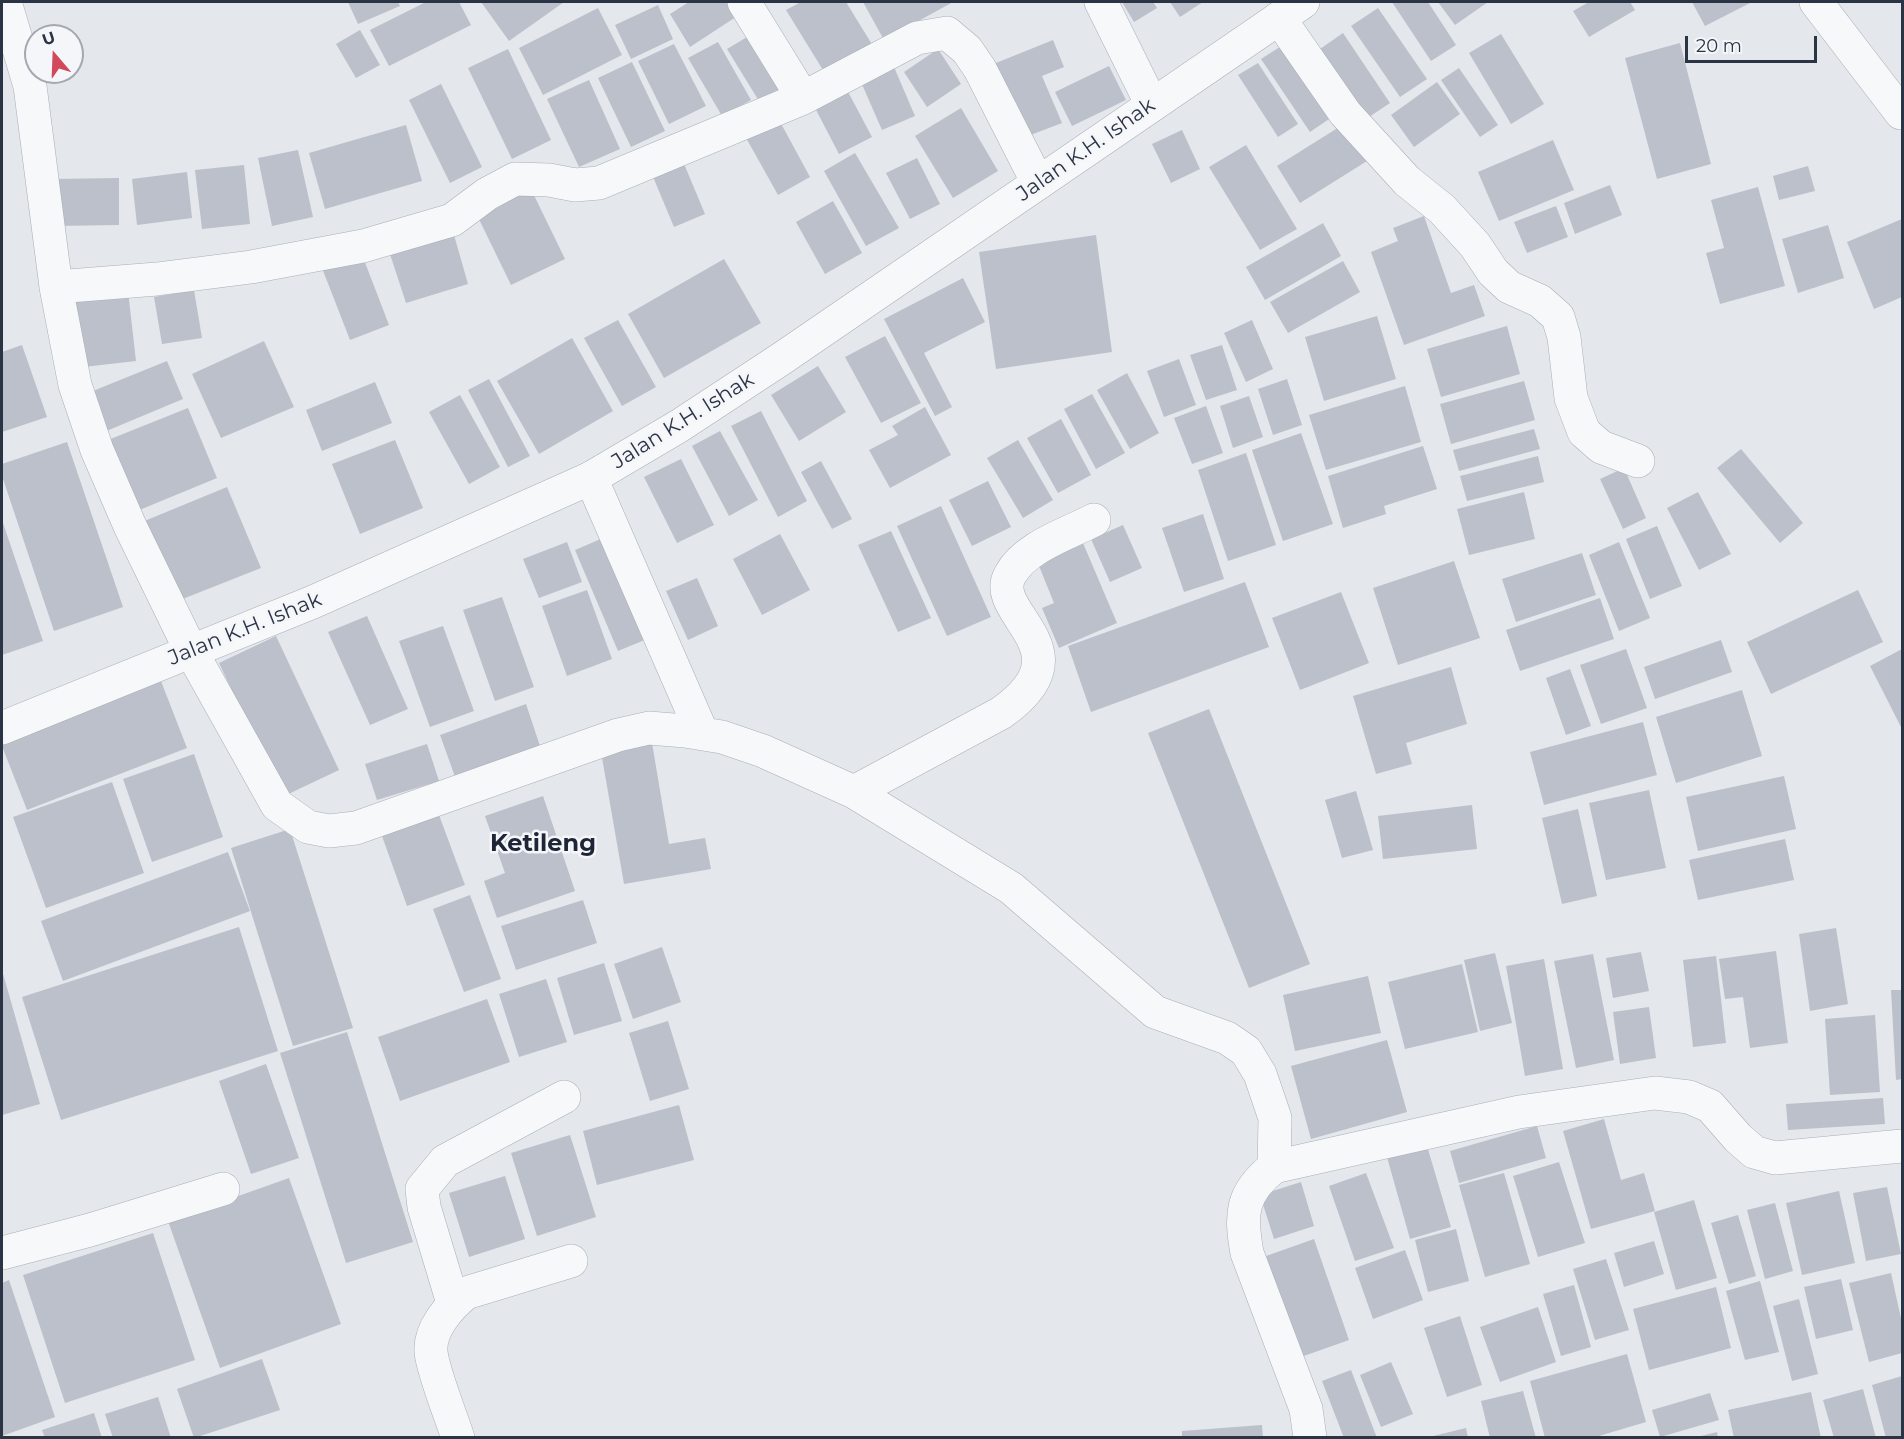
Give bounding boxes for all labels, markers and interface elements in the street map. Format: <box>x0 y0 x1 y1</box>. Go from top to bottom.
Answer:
north arrow <box>24 24 84 84</box>
scale bar <box>1688 24 1820 62</box>
text: U <box>40 27 58 49</box>
text: 20 m <box>1696 35 1742 57</box>
street label: Jalan K.H. Ishak <box>1012 93 1160 207</box>
street label: Jalan K.H. Ishak <box>607 367 759 475</box>
street label: Jalan K.H. Ishak <box>165 587 325 671</box>
district label: Ketileng <box>490 830 596 858</box>

